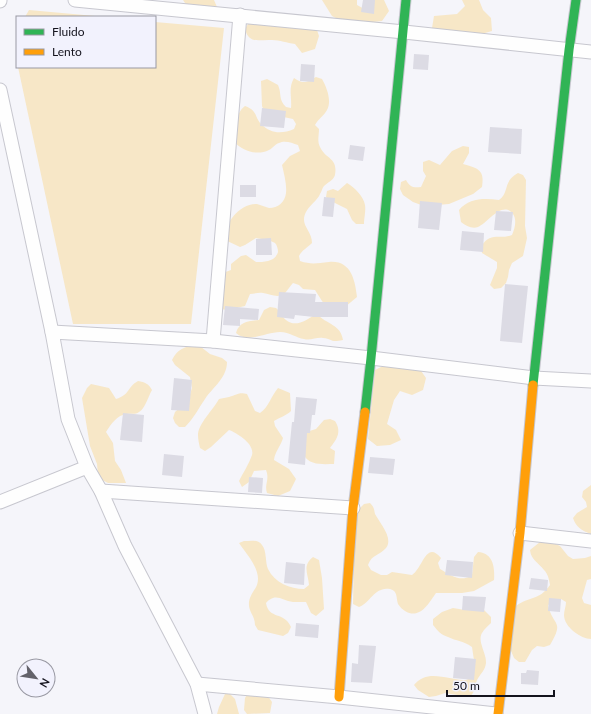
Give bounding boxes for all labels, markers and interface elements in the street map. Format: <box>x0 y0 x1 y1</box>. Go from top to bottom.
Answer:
legend <box>16 16 156 68</box>
text: Fluido <box>52 24 85 39</box>
text: Lento <box>52 44 82 59</box>
north arrow <box>16 658 56 698</box>
scale bar <box>447 672 554 698</box>
text: N <box>37 676 53 690</box>
text: 50 m <box>453 678 480 693</box>

